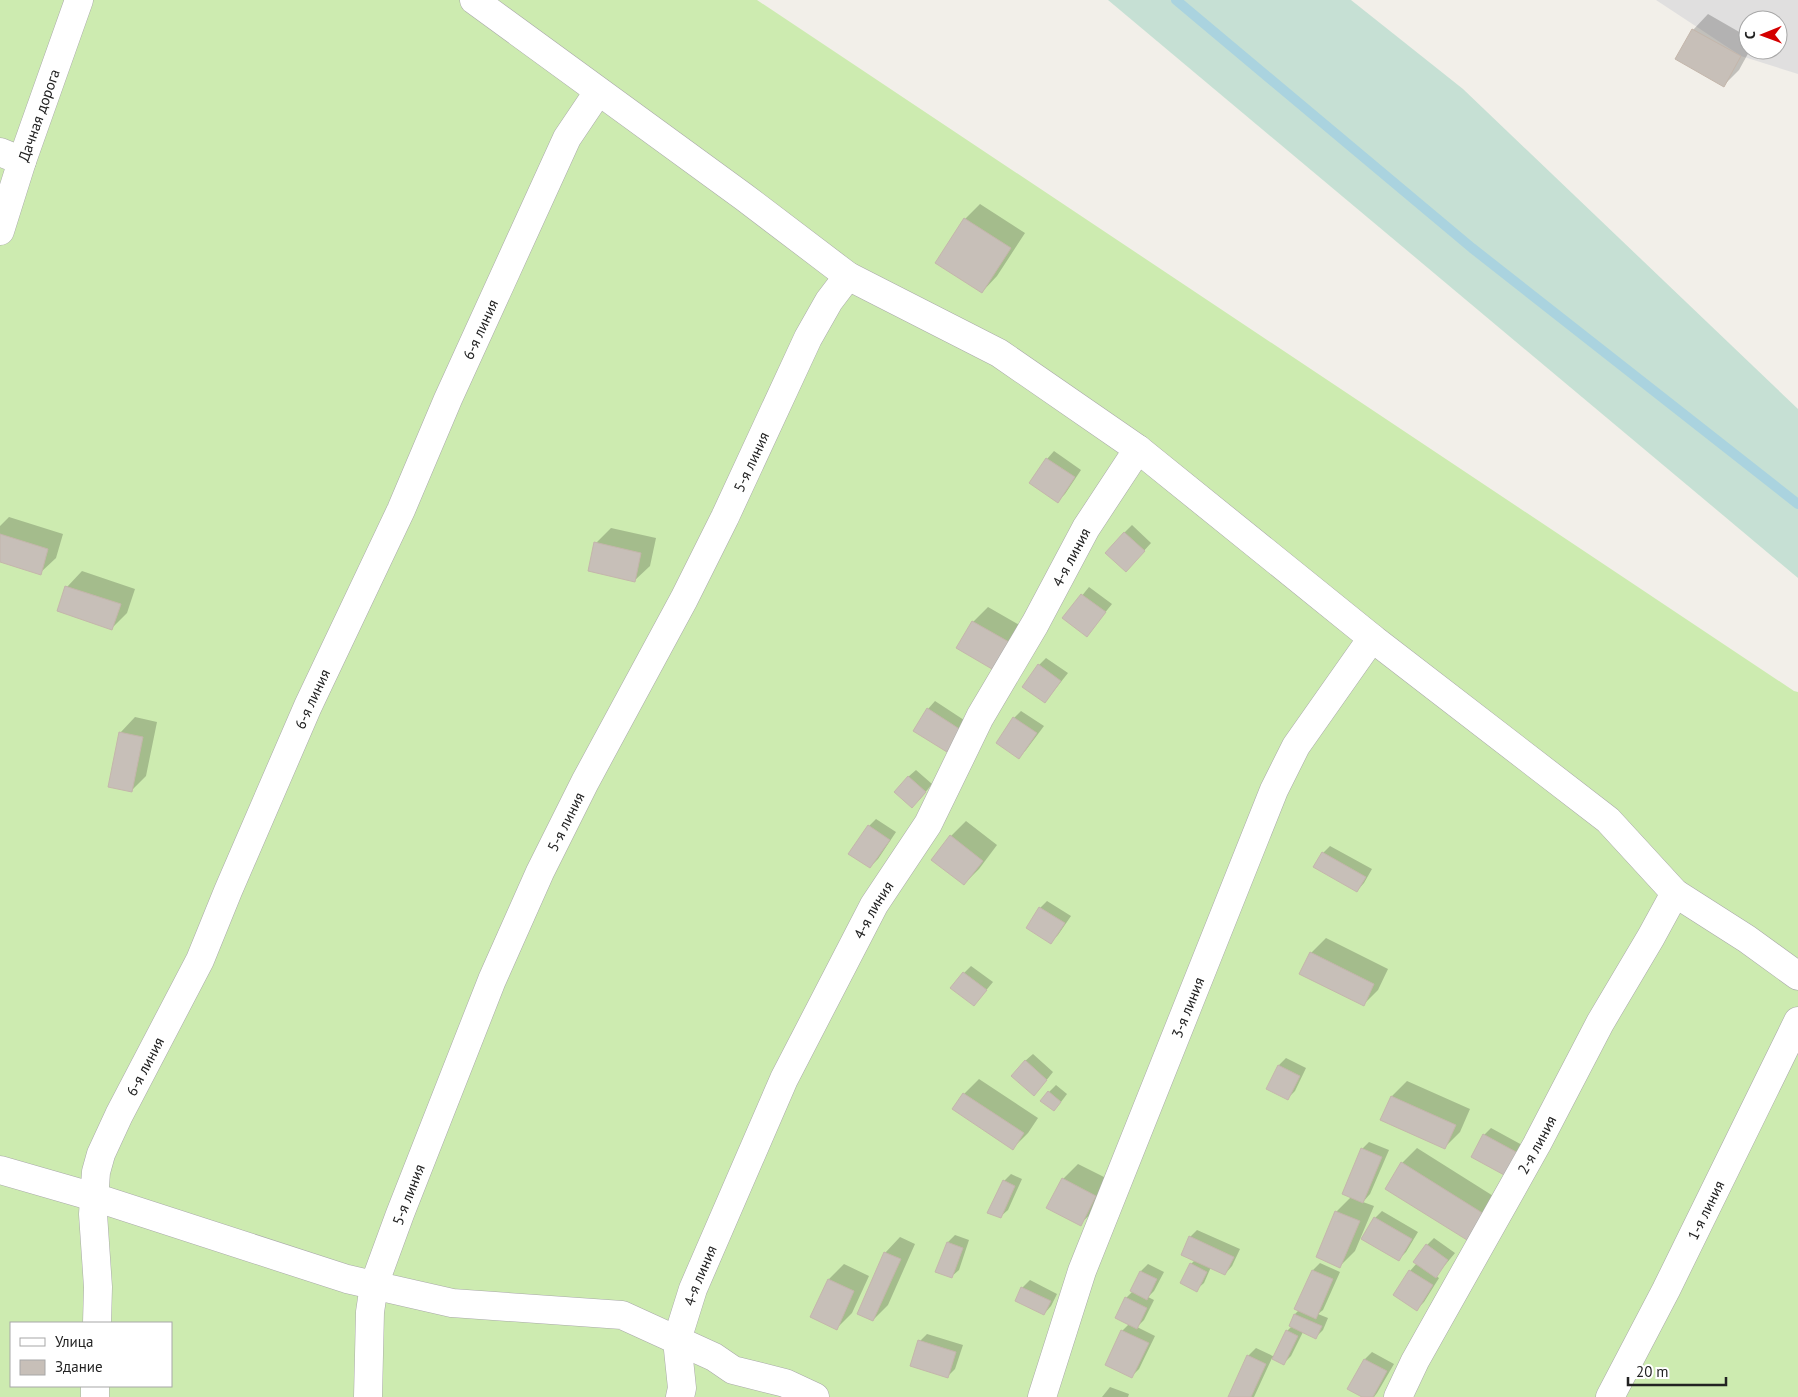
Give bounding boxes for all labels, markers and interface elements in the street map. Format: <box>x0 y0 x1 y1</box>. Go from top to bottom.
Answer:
north arrow <box>1738 10 1788 60</box>
text: С <box>1741 31 1759 39</box>
street label: Дачная дорога <box>13 66 63 164</box>
street label: 6-я линия <box>458 296 502 362</box>
street label: 5-я линия <box>729 429 773 495</box>
street label: 4-я линия <box>1047 524 1094 590</box>
street label: 6-я линия <box>290 666 334 732</box>
street label: 5-я линия <box>542 789 588 854</box>
street label: 4-я линия <box>849 877 897 942</box>
street label: 3-я линия <box>1167 974 1208 1041</box>
street label: 6-я линия <box>121 1033 168 1099</box>
street label: 2-я линия <box>1513 1112 1560 1177</box>
street label: 5-я линия <box>387 1161 428 1228</box>
street label: 1-я линия <box>1683 1177 1728 1243</box>
street label: 4-я линия <box>679 1242 720 1308</box>
legend <box>10 1322 172 1387</box>
text: Улица <box>55 1332 93 1351</box>
scale bar <box>1628 1354 1726 1386</box>
text: Здание <box>55 1357 103 1376</box>
text: 20 m <box>1636 1362 1669 1381</box>

